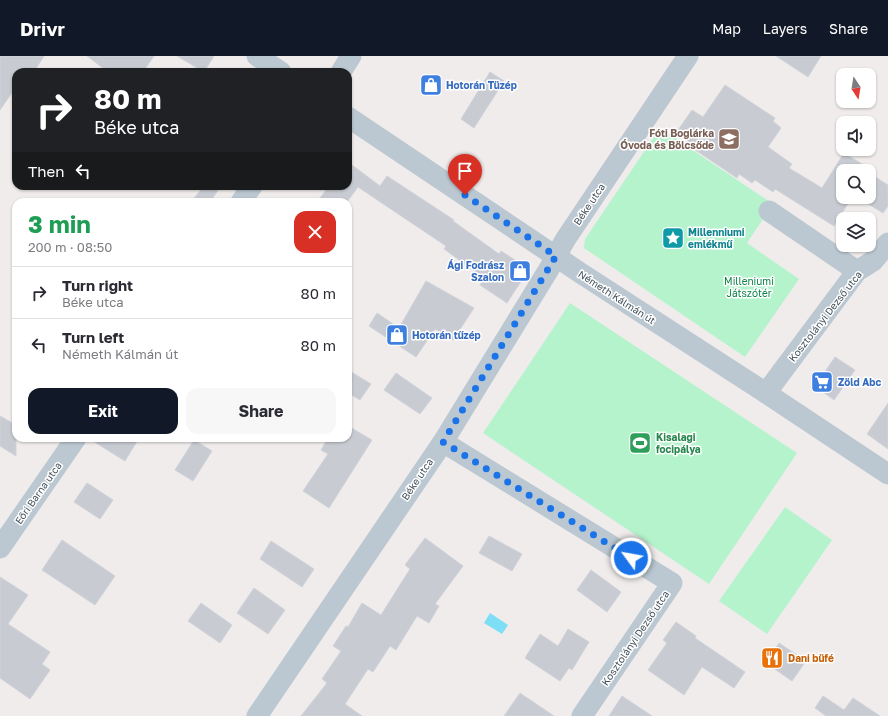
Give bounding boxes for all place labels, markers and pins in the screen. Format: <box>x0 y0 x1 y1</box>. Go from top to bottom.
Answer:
shop icon: Hotorán Tüzép <box>418 72 444 98</box>
place label: Hotorán Tüzép <box>446 79 517 91</box>
school or university icon: Fóti Boglárka Óvoda és Bölcsőde <box>716 126 742 152</box>
place label: Fóti Boglárka Óvoda és Bölcsőde <box>620 127 714 151</box>
pin <box>448 154 482 195</box>
place icon: Millenniumi emlékmű <box>660 225 686 251</box>
place label: Millenniumi emlékmű <box>688 226 745 250</box>
shop icon: Ági Fodrász Szalon <box>507 258 533 284</box>
place label: Ági Fodrász Szalon <box>447 259 504 283</box>
shop icon: Hotorán tűzép <box>384 322 410 348</box>
place label: Hotorán tűzép <box>412 329 481 341</box>
supermarket icon: Zöld Abc <box>809 369 835 395</box>
place label: Zöld Abc <box>838 376 881 388</box>
sports icon: Kisalagi focipálya <box>627 430 653 456</box>
place label: Kisalagi focipálya <box>656 431 701 455</box>
restaurant icon: Dani büfé <box>759 645 785 671</box>
place label: Dani büfé <box>788 652 834 664</box>

